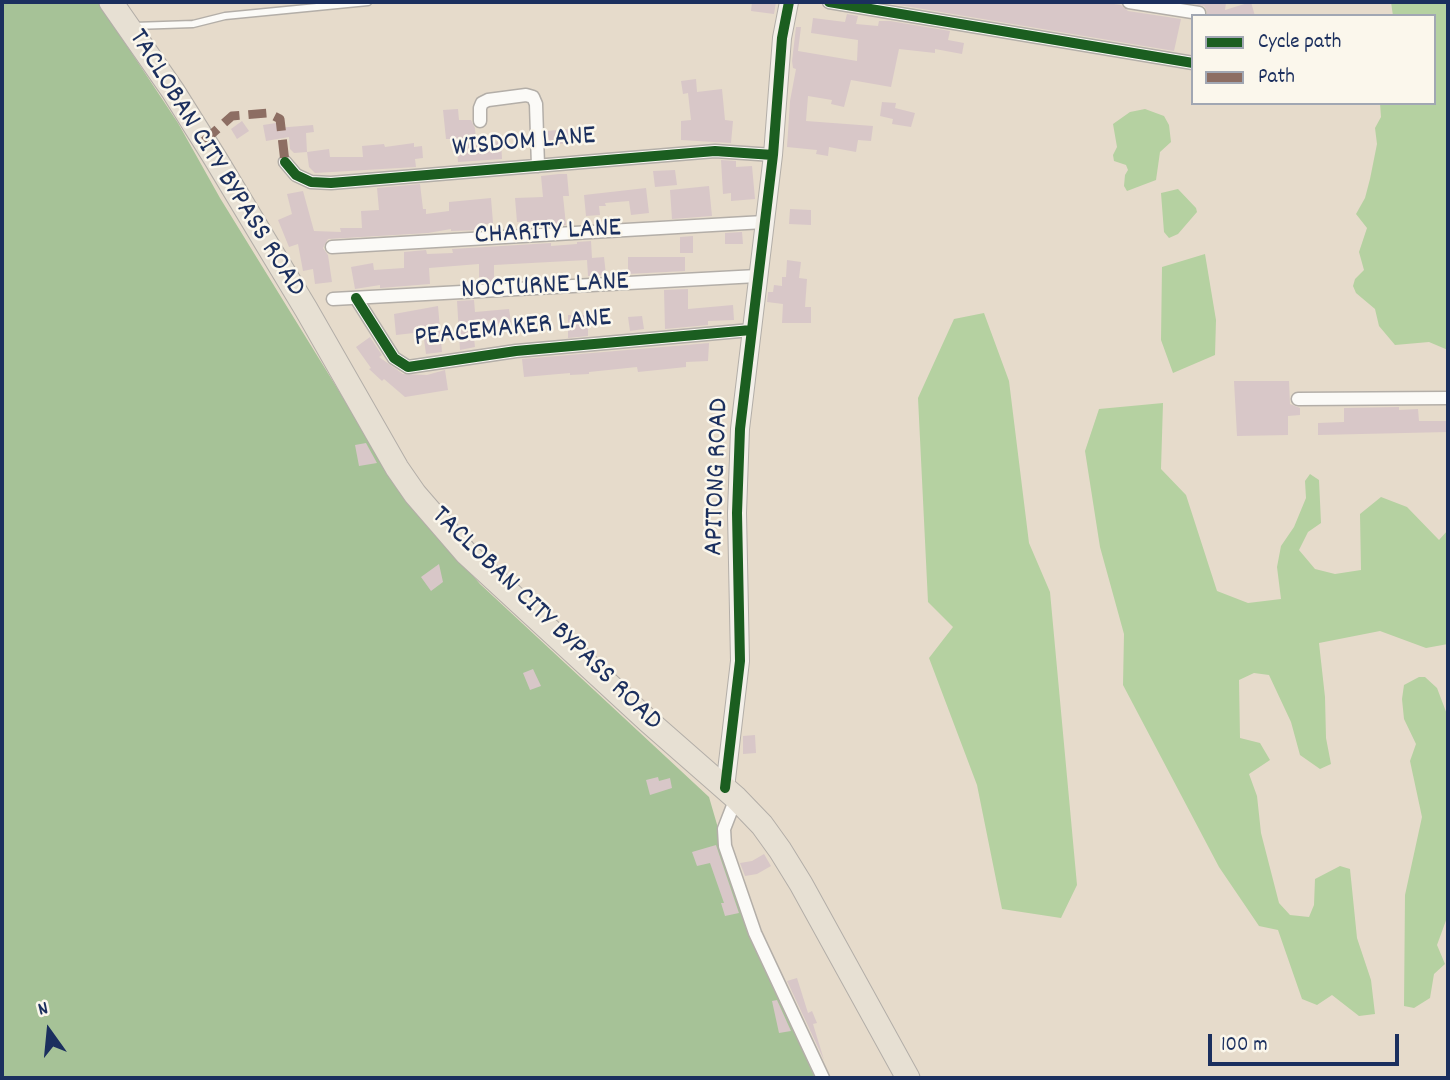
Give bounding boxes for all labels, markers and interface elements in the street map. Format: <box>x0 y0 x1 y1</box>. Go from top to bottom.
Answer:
legend <box>1191 14 1436 105</box>
street label: TACLOBAN CITY BYPASS ROAD <box>119 24 311 304</box>
text: Cycle path <box>1258 28 1341 58</box>
text: Path <box>1258 63 1295 93</box>
street label: WISDOM LANE <box>451 121 597 167</box>
street label: CHARITY LANE <box>474 213 622 255</box>
street label: NOCTURNE LANE <box>460 267 630 309</box>
street label: PEACEMAKER LANE <box>413 303 613 357</box>
street label: APITONG ROAD <box>699 398 739 556</box>
street label: TACLOBAN CITY BYPASS ROAD <box>422 501 668 739</box>
north arrow <box>14 996 84 1066</box>
text: N <box>35 996 51 1024</box>
scale bar <box>1212 1020 1403 1064</box>
text: 100 m <box>1221 1031 1268 1061</box>

